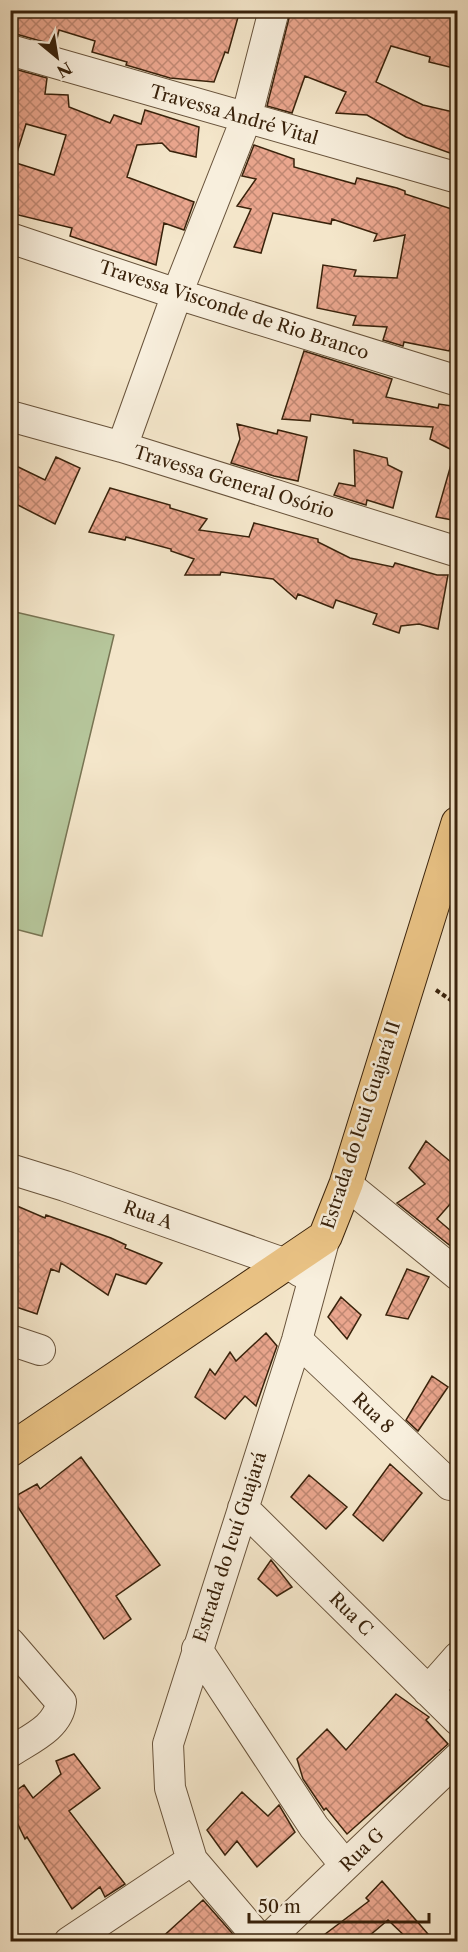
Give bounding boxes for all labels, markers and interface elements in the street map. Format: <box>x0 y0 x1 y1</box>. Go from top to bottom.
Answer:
north arrow <box>27 27 87 87</box>
text: N <box>53 58 76 82</box>
street label: Travessa André Vital <box>147 80 321 150</box>
street label: Travessa Visconde de Rio Branco <box>96 256 372 364</box>
street label: Travessa General Osório <box>131 441 337 523</box>
street label: Estrada do Icui Guajará II <box>317 1018 405 1232</box>
street label: Rua A <box>120 1196 176 1234</box>
street label: Rua 8 <box>348 1388 398 1438</box>
street label: Estrada do Icuí Guajará <box>189 1448 271 1645</box>
street label: Rua C <box>325 1588 377 1640</box>
street label: Rua G <box>335 1823 389 1876</box>
scale bar <box>249 1886 429 1924</box>
text: 50 m <box>258 1896 301 1918</box>

